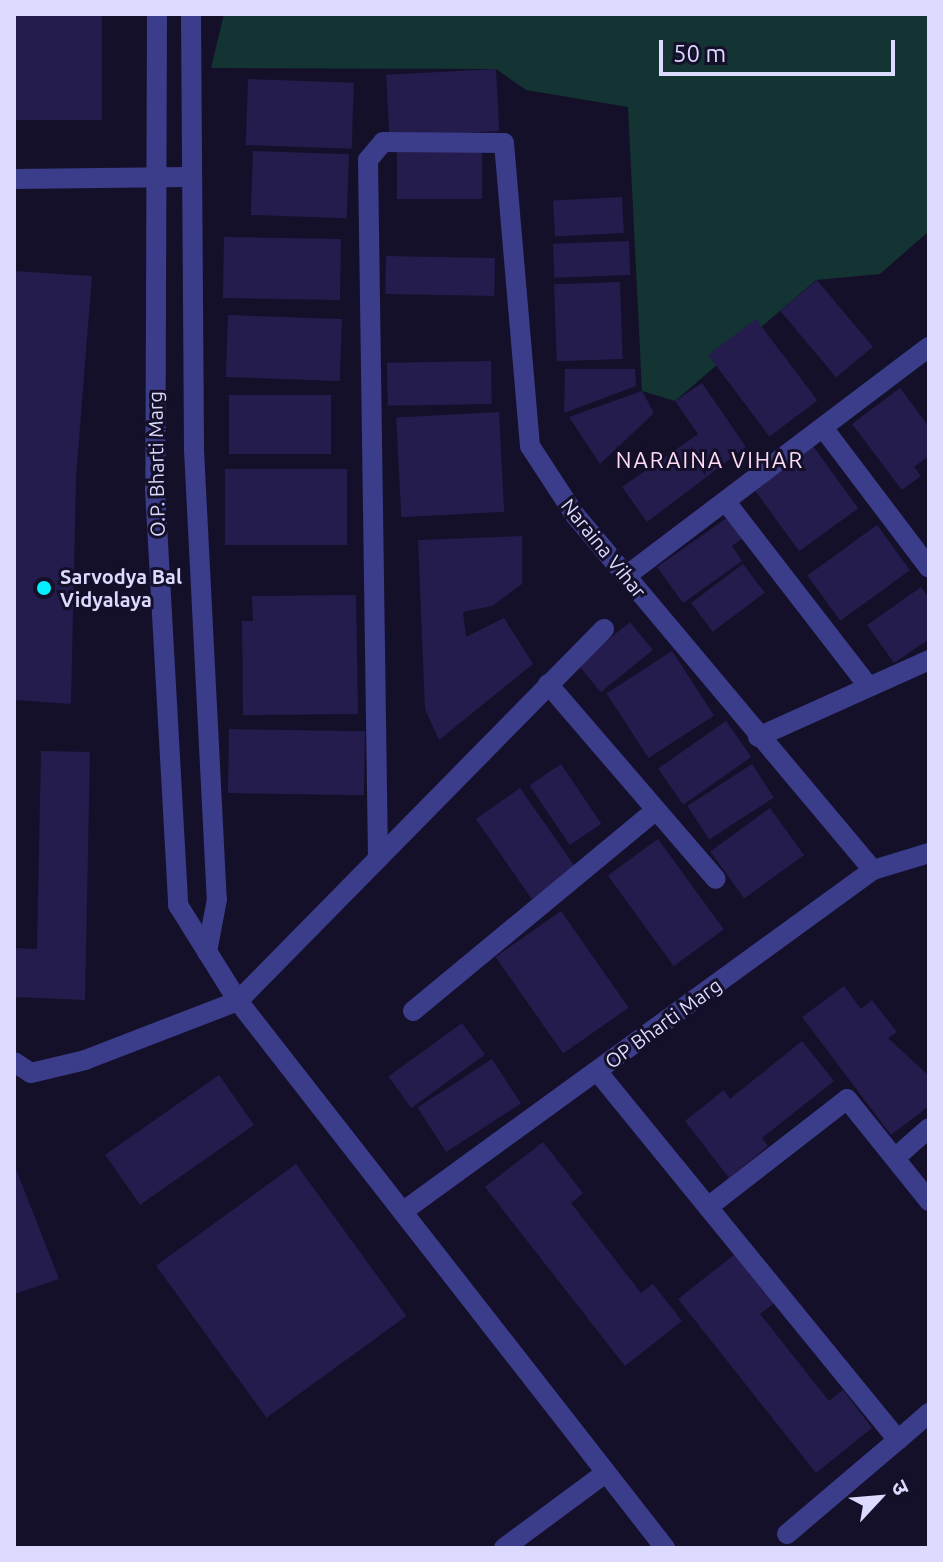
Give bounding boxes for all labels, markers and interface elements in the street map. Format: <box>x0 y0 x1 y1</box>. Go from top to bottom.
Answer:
scale bar <box>663 24 899 74</box>
text: 50 m <box>673 40 726 67</box>
street label: O.P. Bharti Marg <box>143 391 169 537</box>
district label: NARAINA VIHAR <box>616 447 804 473</box>
street label: Naraina Vihar <box>557 493 651 603</box>
place label: Sarvodya Bal Vidyalaya <box>60 564 182 611</box>
marker: Sarvodya Bal Vidyalaya <box>35 579 53 597</box>
street label: OP Bharti Marg <box>600 973 726 1073</box>
north arrow <box>839 1458 919 1538</box>
text: उ <box>887 1476 915 1499</box>

